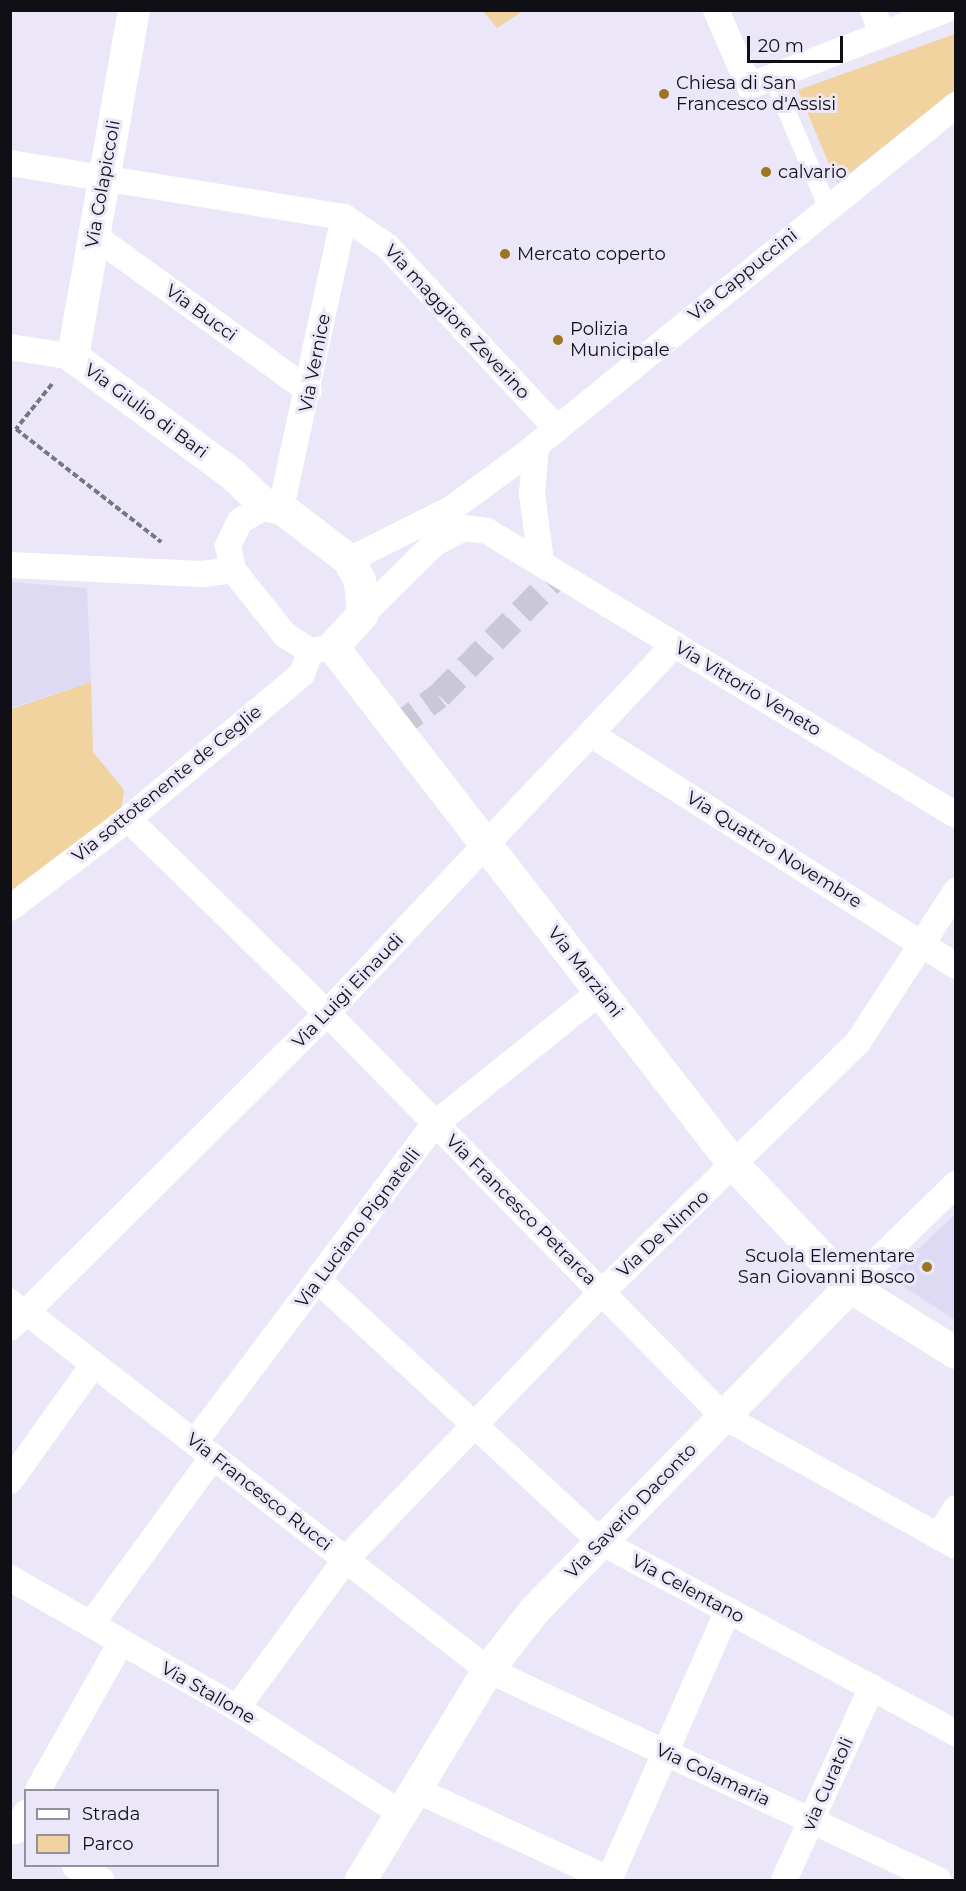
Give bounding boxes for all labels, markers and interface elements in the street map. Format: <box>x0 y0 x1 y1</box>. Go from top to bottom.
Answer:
scale bar <box>750 24 846 62</box>
text: 20 m <box>758 35 804 57</box>
place label: Chiesa di San Francesco d'Assisi <box>676 73 836 116</box>
marker: Chiesa di San Francesco d'Assisi <box>657 87 671 101</box>
street label: Via Colapiccoli <box>81 118 125 250</box>
place label: calvario <box>778 161 847 183</box>
marker: calvario <box>759 165 773 179</box>
street label: Via Cappuccini <box>684 224 802 326</box>
street label: Via maggiore Zeverino <box>380 240 534 404</box>
place label: Mercato coperto <box>517 243 666 265</box>
marker: Mercato coperto <box>498 247 512 261</box>
street label: Via Bucci <box>161 280 241 346</box>
street label: Via Vernice <box>295 312 335 414</box>
place label: Polizia Municipale <box>570 319 670 362</box>
marker: Polizia Municipale <box>551 333 565 347</box>
street label: Via Giulio di Bari <box>80 359 212 463</box>
street label: Via Vittorio Veneto <box>671 637 825 741</box>
street label: Via sottotenente de Ceglie <box>68 701 266 867</box>
street label: Via Quattro Novembre <box>682 787 866 913</box>
street label: Via Marziani <box>543 922 627 1022</box>
street label: Via Luigi Einaudi <box>288 929 408 1053</box>
street label: Via Francesco Petrarca <box>441 1130 601 1290</box>
street label: Via Luciano Pignatelli <box>291 1144 425 1312</box>
street label: Via De Ninno <box>612 1186 714 1282</box>
place label: Scuola Elementare San Giovanni Bosco <box>738 1246 915 1288</box>
marker: Scuola Elementare San Giovanni Bosco <box>920 1260 934 1274</box>
street label: Via Francesco Rucci <box>182 1429 336 1555</box>
street label: Via Saverio Daconto <box>561 1439 701 1583</box>
street label: Via Celentano <box>628 1550 748 1628</box>
street label: Via Stallone <box>157 1657 259 1729</box>
street label: via Curatoli <box>798 1734 858 1834</box>
street label: Via Colamaria <box>652 1739 774 1811</box>
legend <box>24 1789 219 1867</box>
text: Strada <box>82 1803 140 1825</box>
text: Parco <box>82 1833 134 1855</box>

